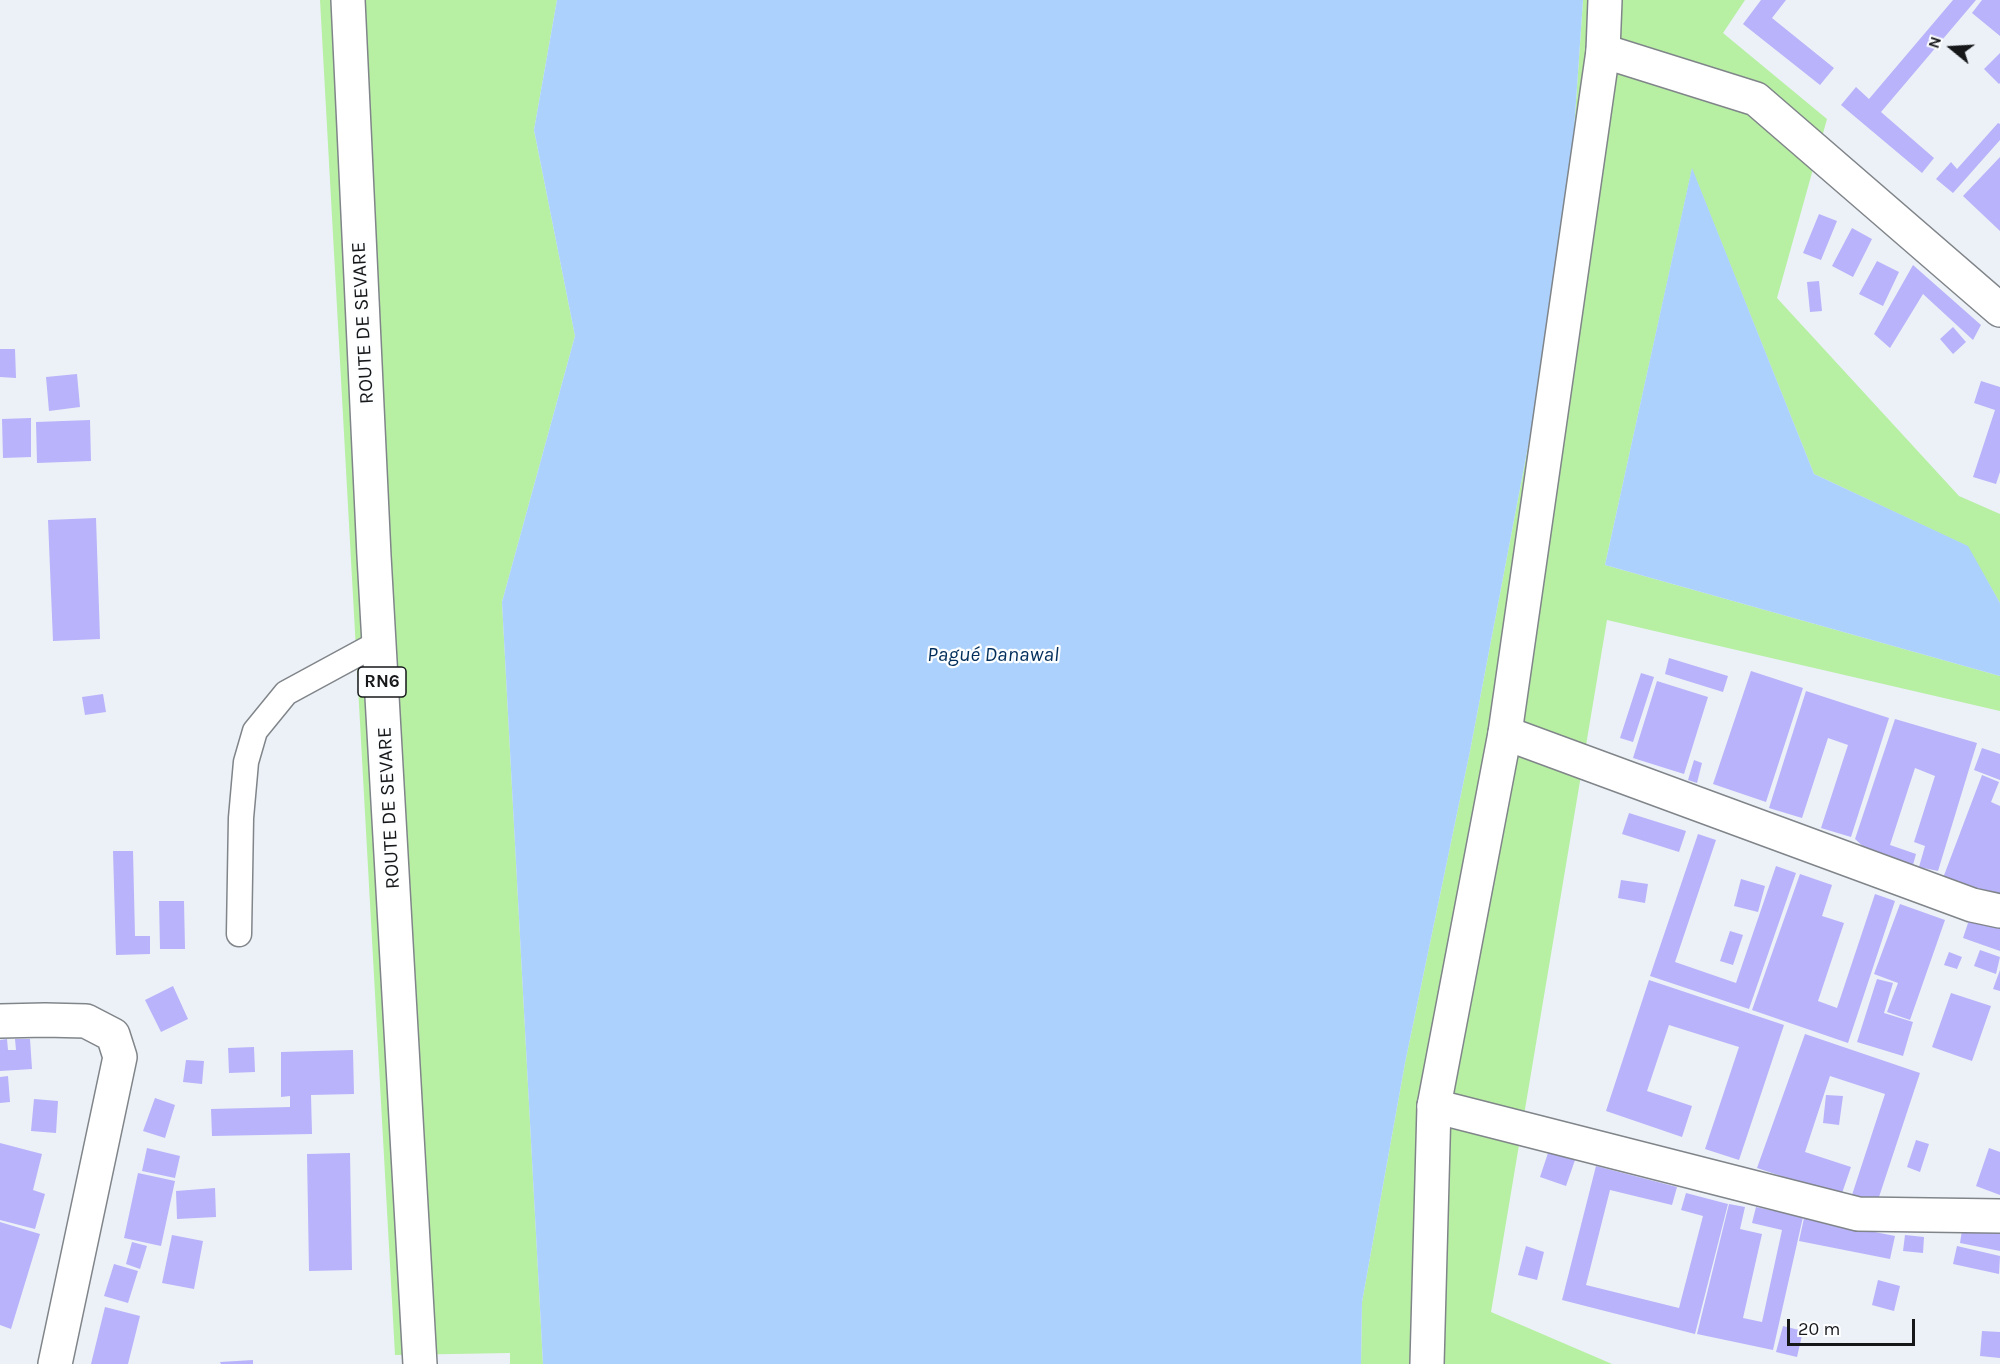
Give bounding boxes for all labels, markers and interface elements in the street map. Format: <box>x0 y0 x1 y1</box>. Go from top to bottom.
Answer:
north arrow <box>1922 18 1982 78</box>
text: N <box>1924 34 1945 51</box>
street label: ROUTE DE SEVARE <box>347 241 379 405</box>
water label: Pagué Danawal <box>927 642 1059 668</box>
road number: RN6 <box>358 667 406 697</box>
street label: ROUTE DE SEVARE <box>373 726 405 890</box>
scale bar <box>1790 1307 1918 1345</box>
text: 20 m <box>1798 1318 1840 1340</box>

